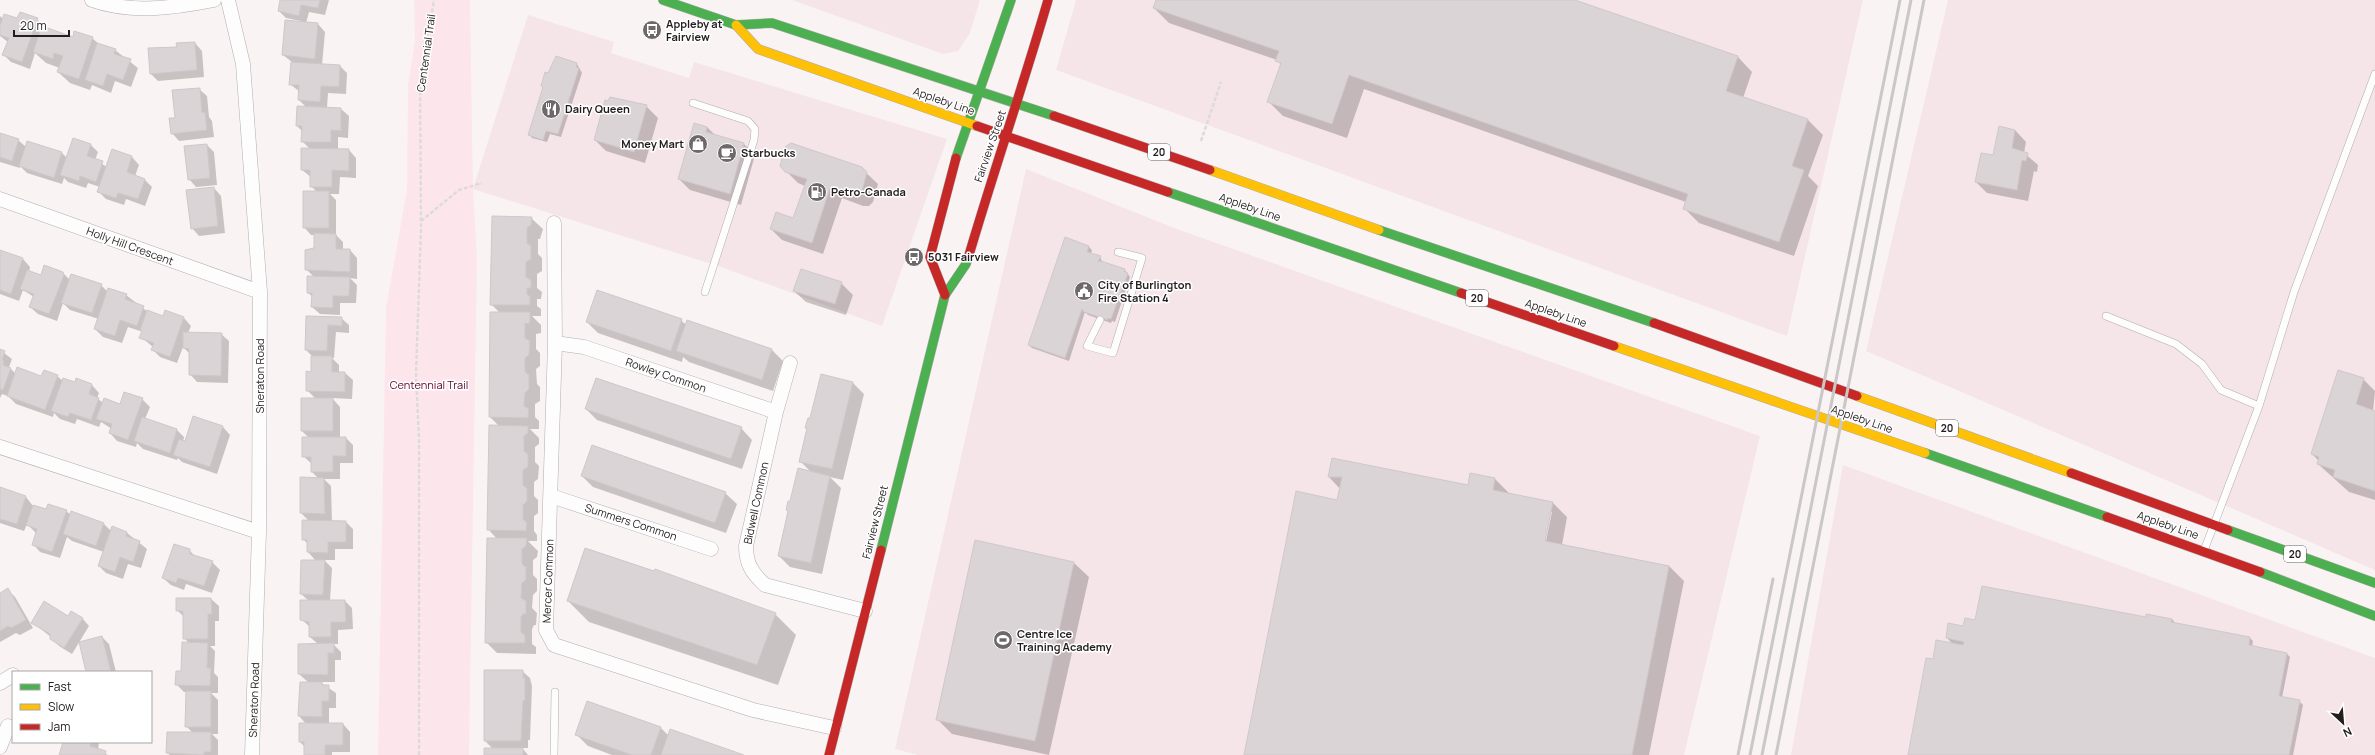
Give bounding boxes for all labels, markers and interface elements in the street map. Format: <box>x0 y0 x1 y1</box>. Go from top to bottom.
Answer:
scale bar <box>14 12 69 38</box>
street label: Centennial Trail <box>413 13 438 93</box>
place label: Appleby at Fairview <box>666 16 723 44</box>
text: 20 m <box>20 17 47 34</box>
bus stop icon: Appleby at Fairview <box>641 19 663 41</box>
street label: Appleby Line <box>911 83 978 118</box>
restaurant icon: Dairy Queen <box>540 98 562 120</box>
place label: Dairy Queen <box>565 101 630 116</box>
street label: Fairview Street <box>970 108 1009 184</box>
shop icon: Money Mart <box>687 133 709 155</box>
place label: Money Mart <box>621 136 684 151</box>
cafe icon: Starbucks <box>716 142 738 164</box>
road number: 20 <box>1148 144 1170 160</box>
place label: Starbucks <box>741 145 796 160</box>
fuel station icon: Petro-Canada <box>806 181 828 203</box>
place label: Petro-Canada <box>831 184 906 199</box>
street label: Appleby Line <box>1217 189 1284 224</box>
street label: Holly Hill Crescent <box>85 223 176 268</box>
bus stop icon: 5031 Fairview <box>903 246 925 268</box>
place label: 5031 Fairview <box>928 249 999 264</box>
place label: City of Burlington Fire Station 4 <box>1098 277 1192 305</box>
public building icon: City of Burlington Fire Station 4 <box>1073 280 1095 302</box>
road number: 20 <box>1466 290 1488 306</box>
street label: Appleby Line <box>1523 295 1590 330</box>
street label: Sheraton Road <box>252 338 267 414</box>
street label: Rowley Common <box>624 354 709 395</box>
park label: Centennial Trail <box>390 377 468 392</box>
street label: Appleby Line <box>1829 401 1896 436</box>
road number: 20 <box>1936 420 1958 436</box>
street label: Bidwell Common <box>739 460 772 545</box>
street label: Fairview Street <box>858 484 891 560</box>
street label: Summers Common <box>583 500 679 544</box>
street label: Appleby Line <box>2135 507 2202 542</box>
street label: Mercer Common <box>539 539 556 623</box>
road number: 20 <box>2284 546 2306 562</box>
place label: Centre Ice Training Academy <box>1017 626 1112 654</box>
sports icon: Centre Ice Training Academy <box>992 629 1014 651</box>
street label: Sheraton Road <box>245 662 262 738</box>
legend <box>12 671 152 743</box>
text: Fast <box>48 678 72 695</box>
text: Slow <box>48 698 74 715</box>
north arrow <box>2323 703 2363 743</box>
text: Jam <box>48 718 70 735</box>
text: N <box>2341 724 2354 741</box>

